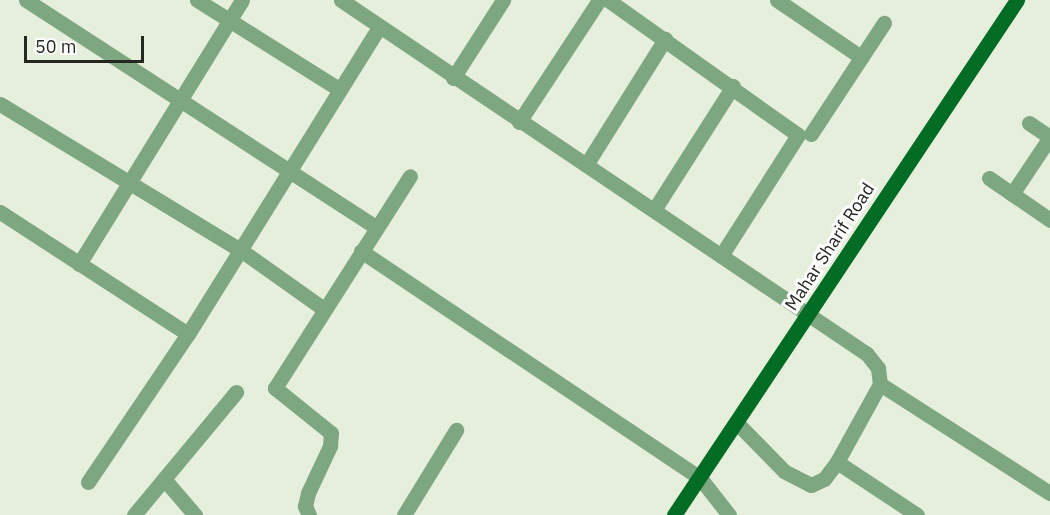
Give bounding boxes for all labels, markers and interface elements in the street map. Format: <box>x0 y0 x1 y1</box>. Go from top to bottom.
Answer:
scale bar <box>27 24 147 62</box>
text: 50 m <box>35 35 77 58</box>
street label: Mahar Sharif Road <box>781 179 879 315</box>

